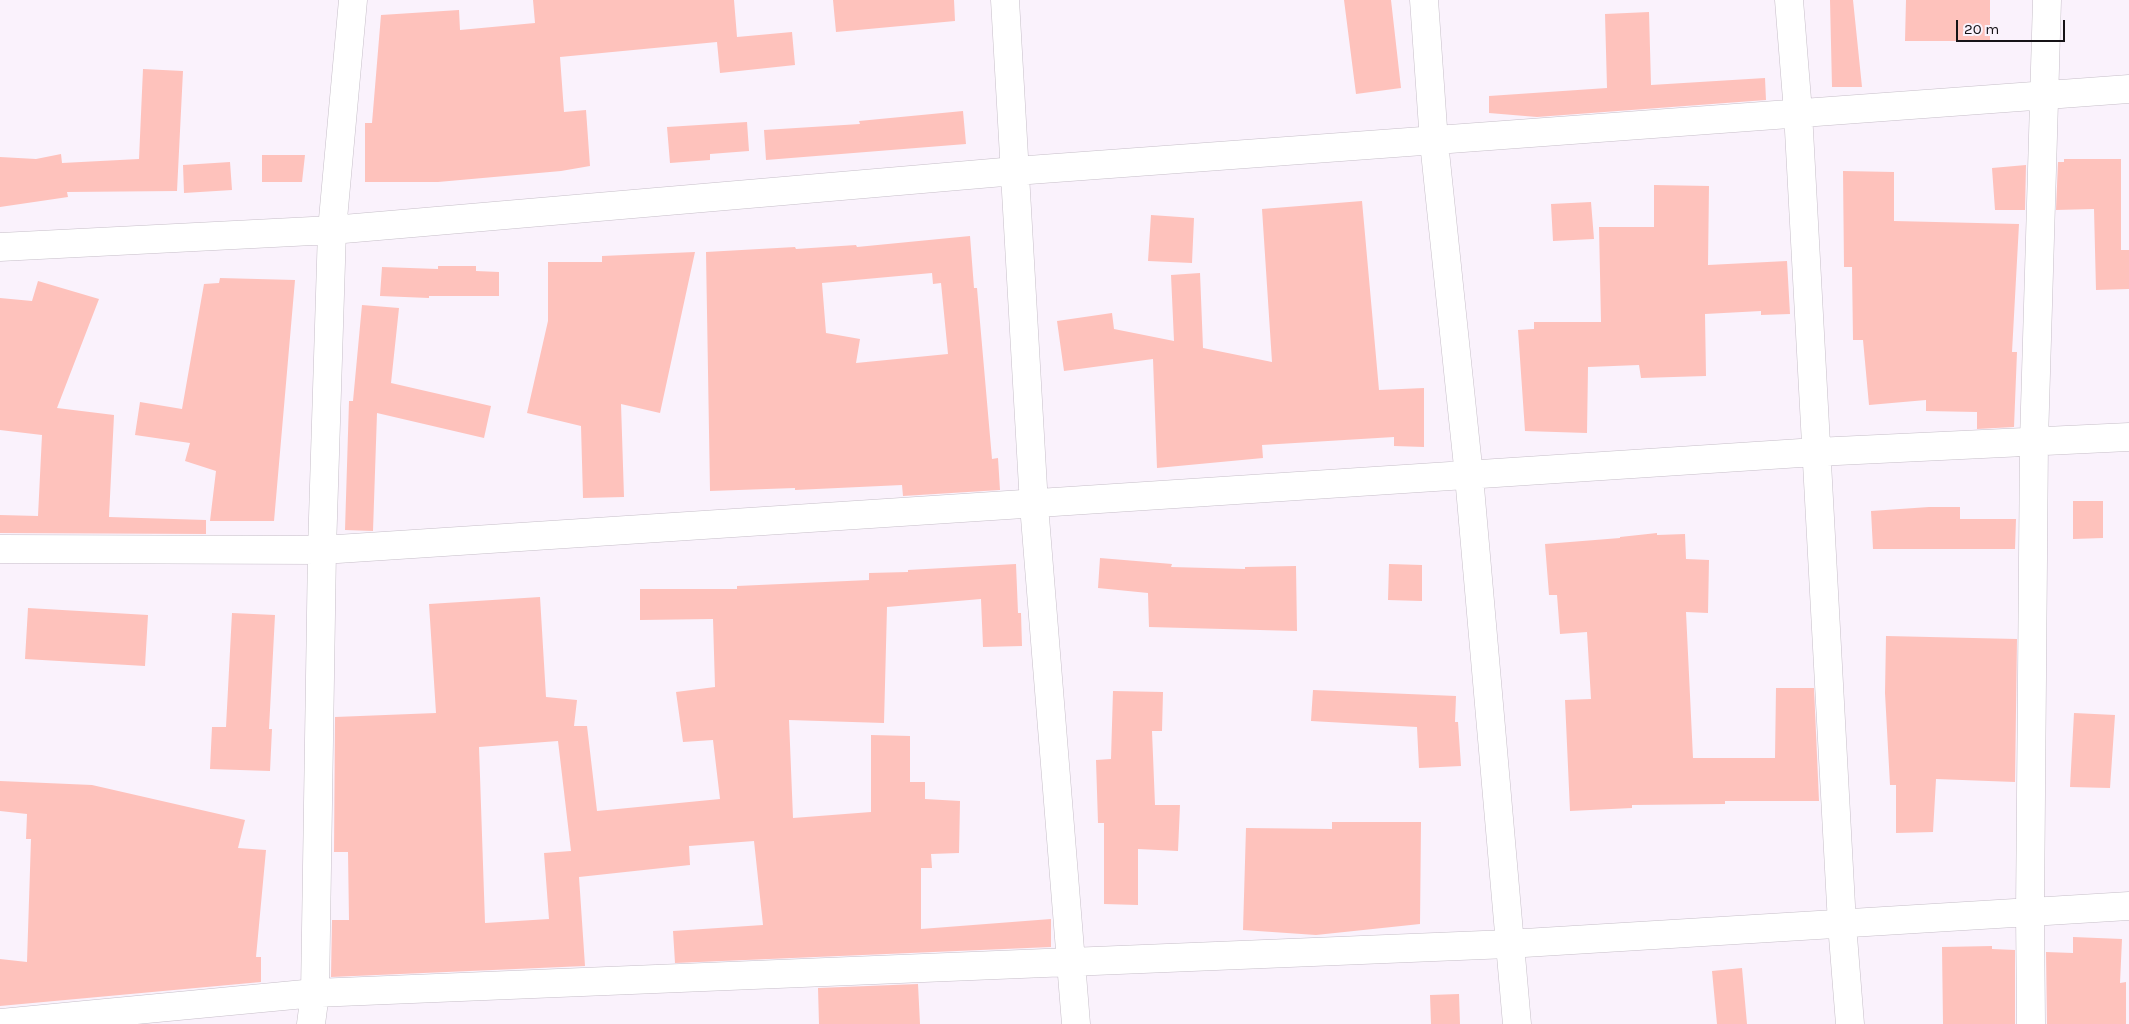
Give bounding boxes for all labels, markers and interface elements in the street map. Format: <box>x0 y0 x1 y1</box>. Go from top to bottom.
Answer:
scale bar <box>1959 10 2068 42</box>
text: 20 m <box>1964 20 1999 38</box>

